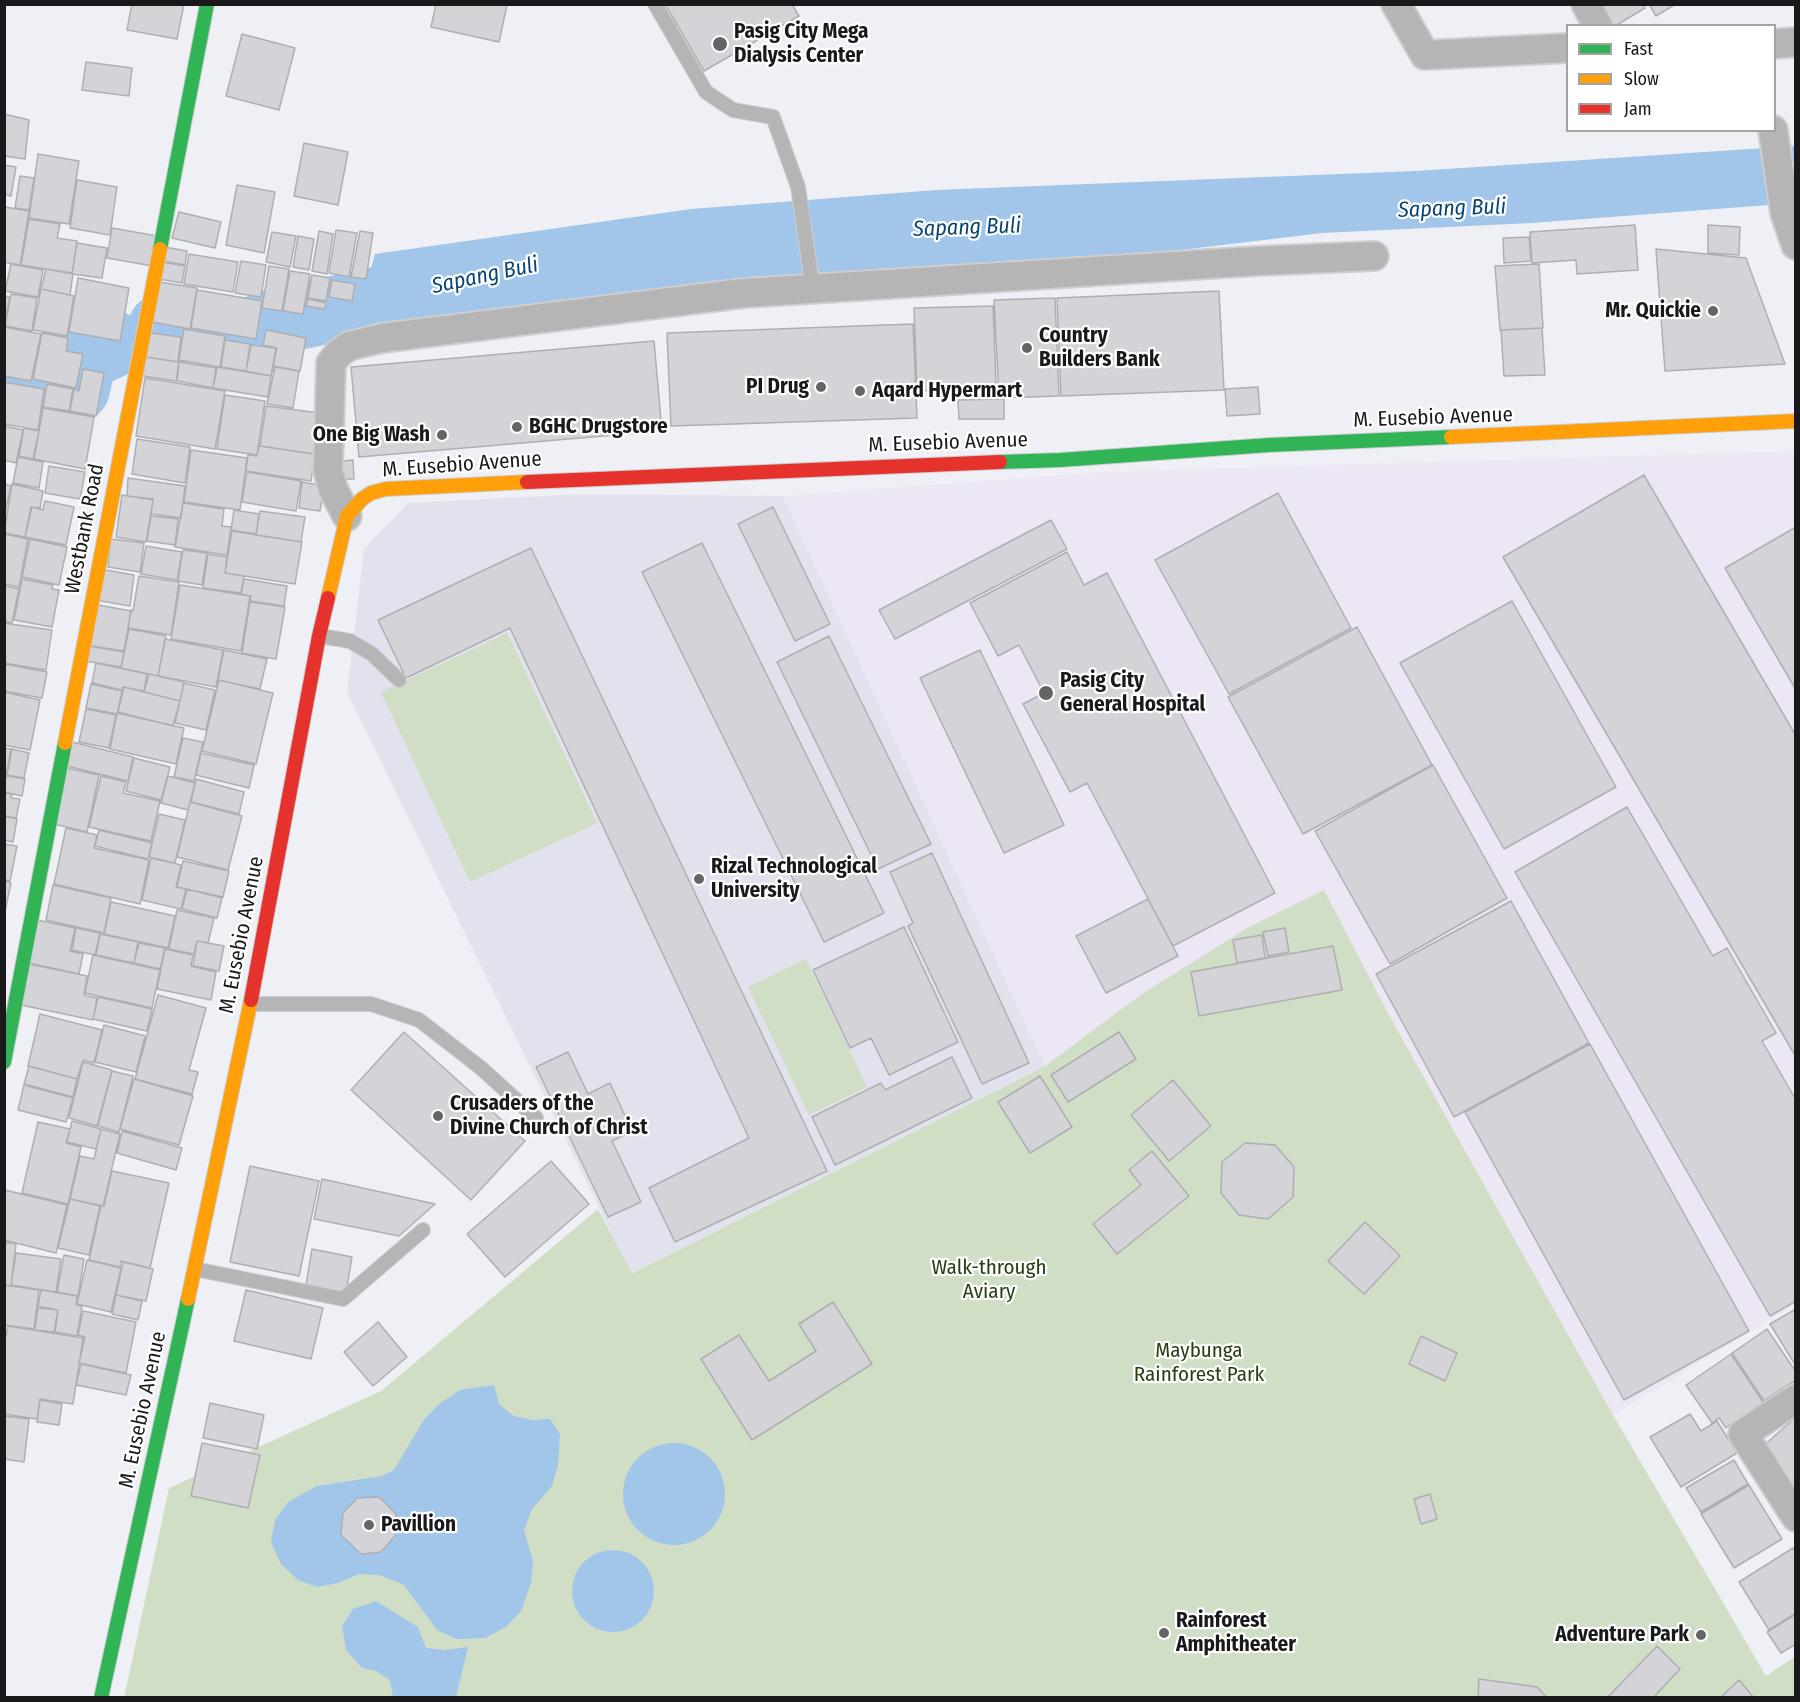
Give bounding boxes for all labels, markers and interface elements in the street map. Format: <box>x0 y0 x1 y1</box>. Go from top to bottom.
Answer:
place label: Pasig City Mega Dialysis Center <box>734 19 869 69</box>
legend <box>1566 24 1776 132</box>
marker: Pasig City Mega Dialysis Center <box>711 35 729 53</box>
text: Fast <box>1624 38 1653 60</box>
text: Slow <box>1624 68 1659 90</box>
text: Jam <box>1624 98 1652 120</box>
water label: Sapang Buli <box>1398 194 1506 224</box>
water label: Sapang Buli <box>913 213 1021 243</box>
water label: Sapang Buli <box>429 252 541 300</box>
place label: Mr. Quickie <box>1605 298 1701 324</box>
marker: Mr. Quickie <box>1706 304 1720 318</box>
place label: Country Builders Bank <box>1039 323 1160 373</box>
marker: Country Builders Bank <box>1020 341 1034 355</box>
place label: PI Drug <box>746 374 809 400</box>
place label: Aqard Hypermart <box>872 378 1022 404</box>
marker: PI Drug <box>814 380 828 394</box>
marker: Aqard Hypermart <box>853 384 867 398</box>
street label: M. Eusebio Avenue <box>1353 403 1513 433</box>
place label: BGHC Drugstore <box>529 414 668 440</box>
marker: BGHC Drugstore <box>510 420 524 434</box>
place label: One Big Wash <box>313 422 430 448</box>
marker: One Big Wash <box>435 428 449 442</box>
street label: M. Eusebio Avenue <box>868 428 1028 458</box>
street label: M. Eusebio Avenue <box>381 447 543 483</box>
street label: Westbank Road <box>60 462 110 596</box>
place label: Pasig City General Hospital <box>1060 668 1205 718</box>
marker: Pasig City General Hospital <box>1037 684 1055 702</box>
street label: M. Eusebio Avenue <box>214 854 270 1016</box>
place label: Rizal Technological University <box>711 854 877 904</box>
marker: Rizal Technological University <box>692 872 706 886</box>
place label: Crusaders of the Divine Church of Christ <box>450 1091 648 1141</box>
marker: Crusaders of the Divine Church of Christ <box>431 1109 445 1123</box>
park label: Walk-through Aviary <box>931 1255 1047 1305</box>
street label: M. Eusebio Avenue <box>114 1329 172 1491</box>
park label: Maybunga Rainforest Park <box>1134 1338 1264 1388</box>
place label: Pavillion <box>381 1512 456 1538</box>
marker: Pavillion <box>362 1518 376 1532</box>
place label: Rainforest Amphitheater <box>1176 1608 1296 1658</box>
place label: Adventure Park <box>1555 1622 1689 1648</box>
marker: Rainforest Amphitheater <box>1157 1626 1171 1640</box>
marker: Adventure Park <box>1694 1628 1708 1642</box>

